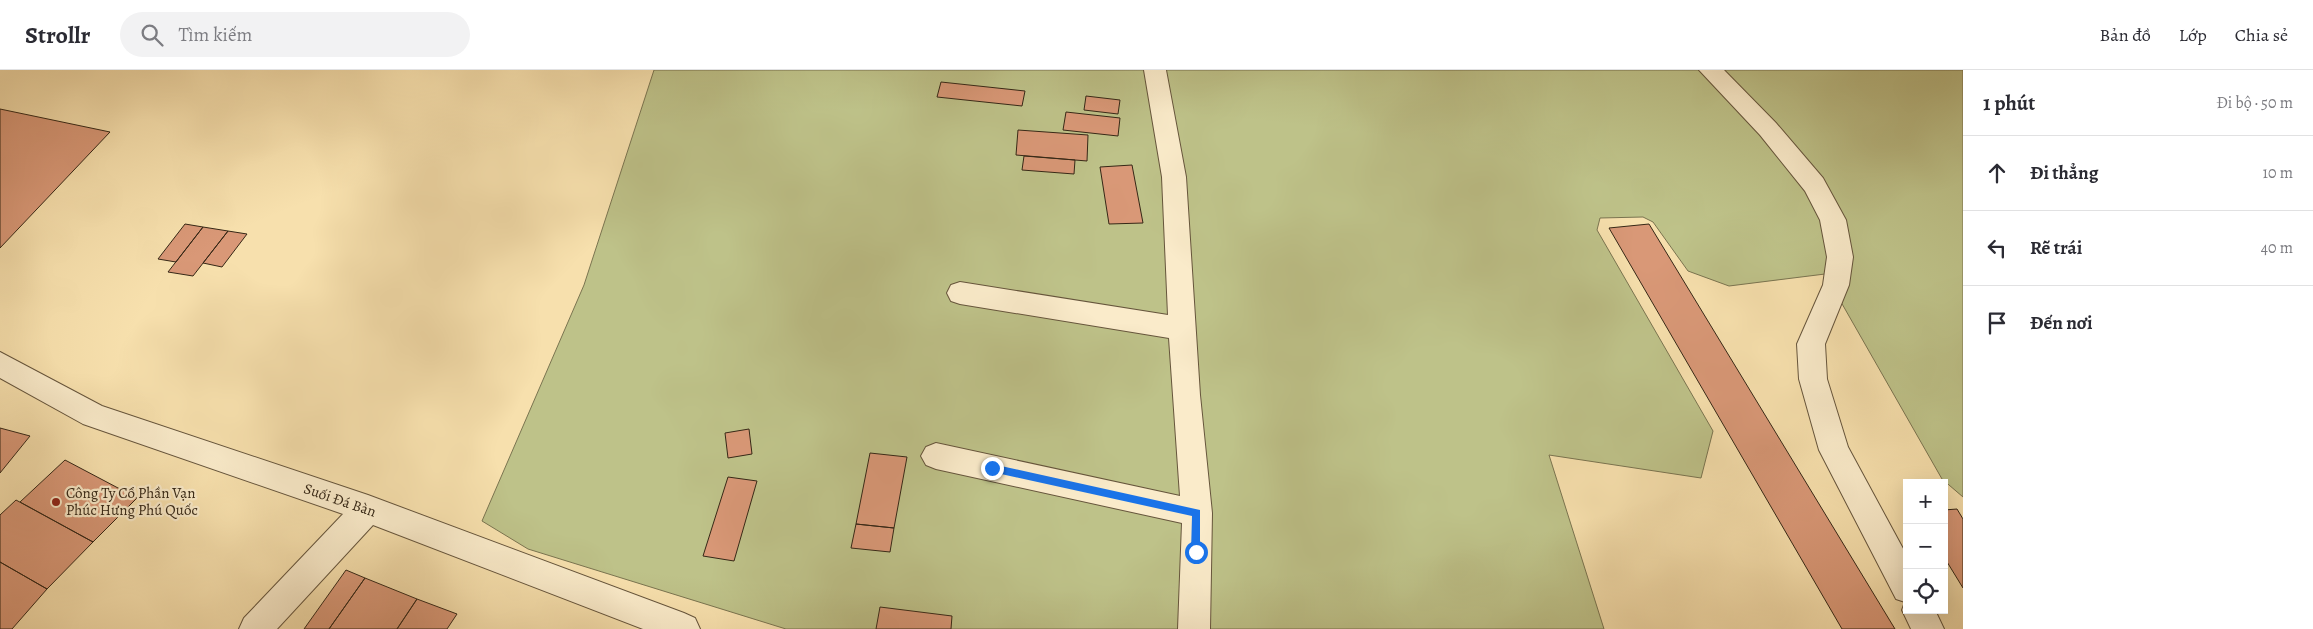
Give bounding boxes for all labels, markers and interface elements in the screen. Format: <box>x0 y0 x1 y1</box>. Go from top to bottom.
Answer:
search box <box>120 12 470 57</box>
text: Strollr <box>25 19 90 51</box>
icon: search <box>138 21 166 49</box>
text: Tìm kiếm <box>178 22 252 48</box>
text: Bản đồ <box>2100 23 2151 47</box>
text: Lớp <box>2179 23 2207 47</box>
text: Chia sẻ <box>2235 23 2288 47</box>
text: 1 phút <box>1983 89 2035 117</box>
text: Đi bộ · 50 m <box>2216 92 2293 114</box>
icon: ahead <box>1983 159 2011 187</box>
text: Đi thẳng <box>2030 160 2098 186</box>
text: 10 m <box>2263 162 2293 184</box>
icon: left <box>1983 234 2011 262</box>
text: Rẽ trái <box>2030 235 2082 261</box>
text: 40 m <box>2261 237 2293 259</box>
icon: arrive <box>1983 309 2011 337</box>
text: Đến nơi <box>2030 310 2092 336</box>
route end <box>981 457 1004 480</box>
street label: Suối Đá Bàn <box>301 478 379 522</box>
map controls <box>1903 479 1948 614</box>
button: + <box>1903 479 1948 524</box>
place label: Công Ty Cổ Phần Vạn Phúc Hưng Phú Quốc <box>66 483 198 520</box>
marker: Công Ty Cổ Phần Vạn Phúc Hưng Phú Quốc <box>50 496 62 508</box>
button: − <box>1903 524 1948 569</box>
route start <box>1185 541 1208 564</box>
button: locate <box>1903 569 1948 614</box>

